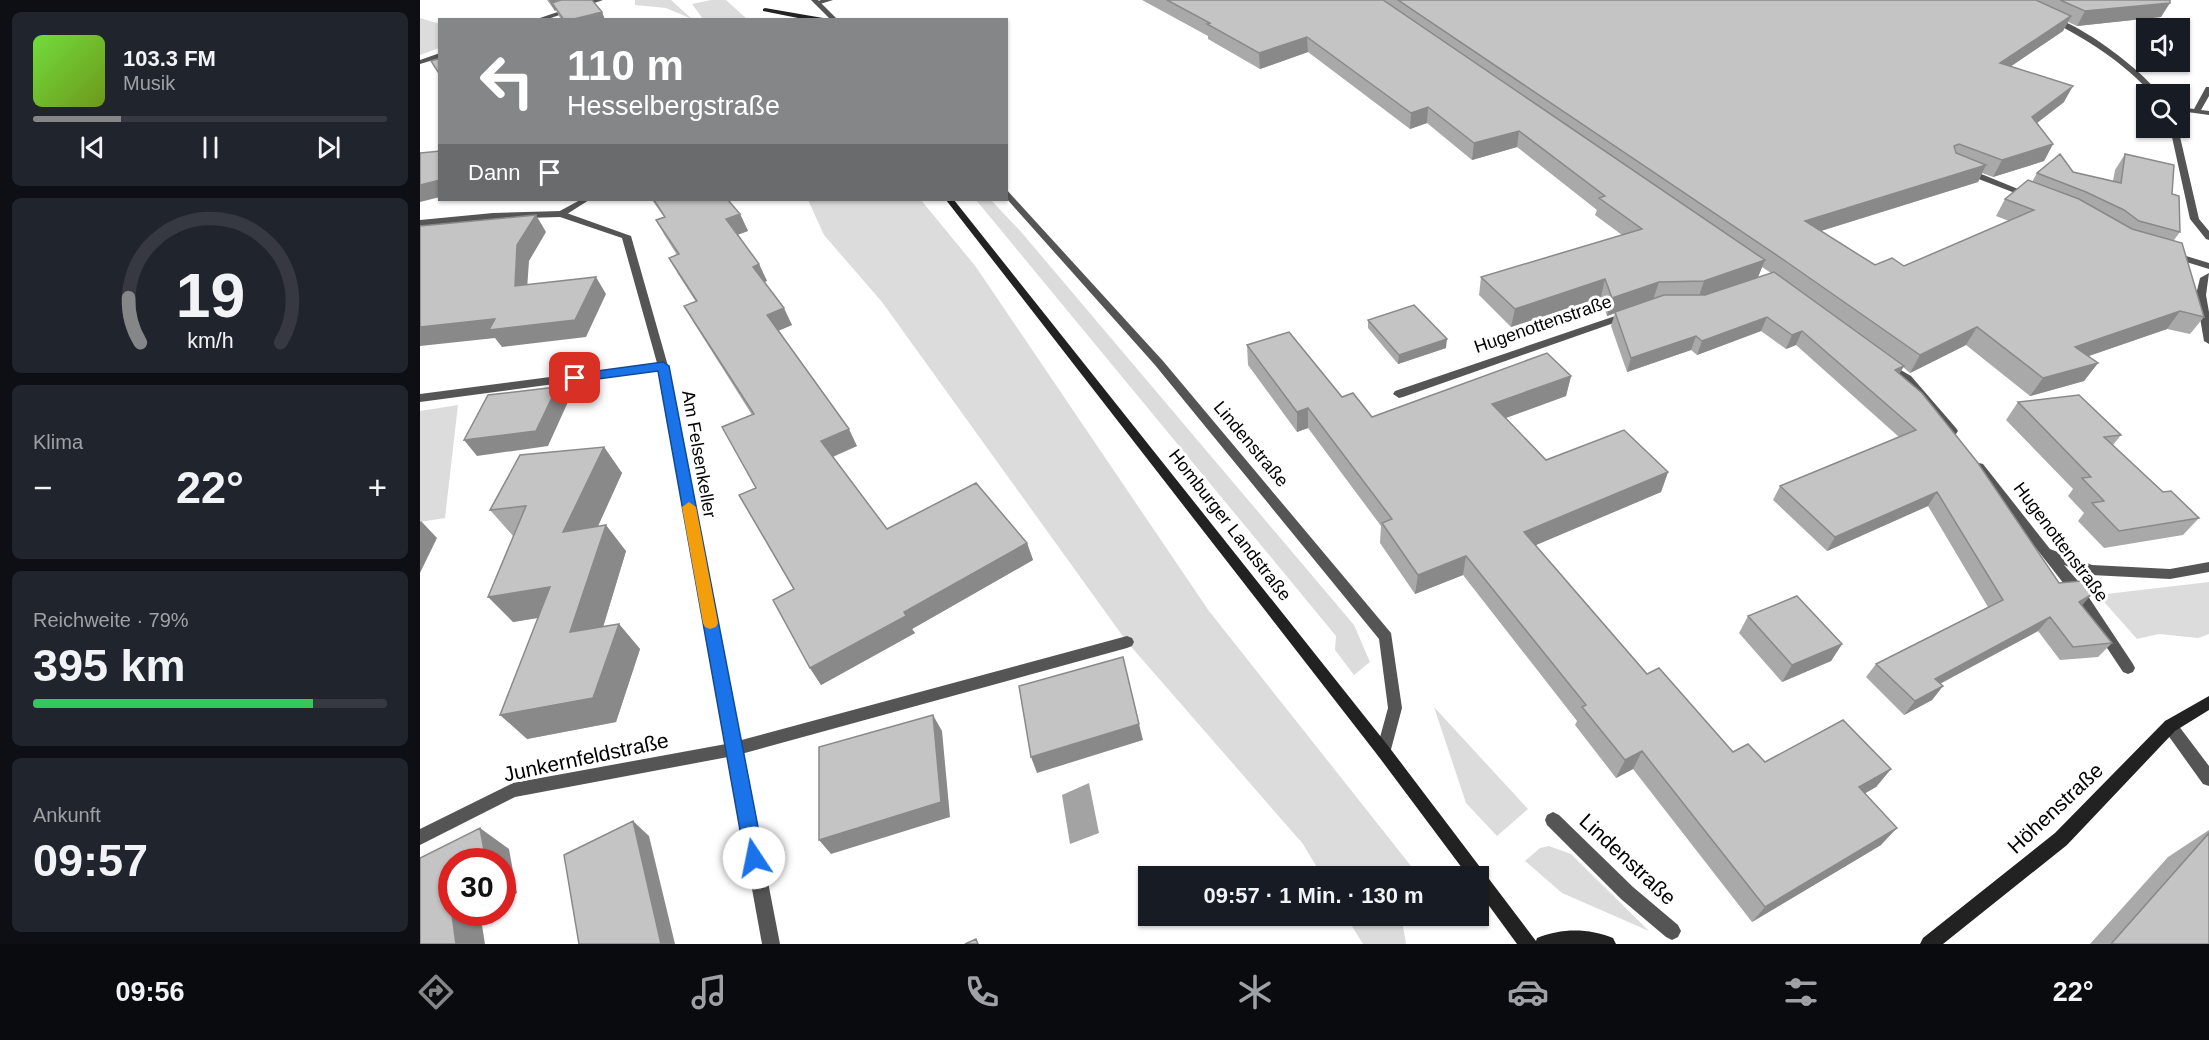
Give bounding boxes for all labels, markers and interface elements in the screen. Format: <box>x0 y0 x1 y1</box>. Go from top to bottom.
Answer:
map controls <box>2136 18 2190 138</box>
button: sound <box>2136 18 2190 72</box>
icon: left <box>468 42 546 120</box>
text: 110 m <box>567 42 684 89</box>
text: 103.3 FM <box>123 46 216 71</box>
text: Musik <box>123 72 175 94</box>
button: search <box>2136 84 2190 138</box>
text: Hesselbergstraße <box>567 91 780 121</box>
icon: previous <box>76 131 109 164</box>
icon: pause <box>194 131 227 164</box>
icon: next <box>312 131 345 164</box>
icon: arrive <box>533 156 566 189</box>
text: Dann <box>468 160 521 185</box>
text: 19 <box>175 261 245 330</box>
street label: Hugenottenstraße <box>1472 291 1614 357</box>
text: km/h <box>187 329 233 353</box>
pin <box>549 352 600 403</box>
icon: arrive <box>558 361 591 394</box>
street label: Am Felsenkeller <box>678 389 720 519</box>
street label: Lindenstraße <box>1210 397 1292 491</box>
text: Klima <box>33 431 83 453</box>
street label: Homburger Landstraße <box>1165 446 1295 604</box>
text: 22° <box>176 462 244 513</box>
text: − <box>33 469 52 506</box>
text: + <box>368 469 387 506</box>
street label: Hugenottenstraße <box>2010 478 2112 606</box>
text: Reichweite · 79% <box>33 609 189 631</box>
text: 395 km <box>33 640 186 691</box>
street label: Junkernfeldstraße <box>501 728 671 786</box>
street label: Höhenstraße <box>2003 758 2107 858</box>
text: Ankunft <box>33 804 101 826</box>
street label: Lindenstraße <box>1575 809 1681 909</box>
position arrow <box>722 826 786 890</box>
text: 09:57 <box>33 835 148 886</box>
speed limit sign: 30 <box>438 848 516 926</box>
text: 09:57 · 1 Min. · 130 m <box>1203 883 1424 908</box>
icon: directions <box>415 971 457 1013</box>
icon: music <box>688 971 730 1013</box>
icon: phone <box>961 971 1003 1013</box>
icon: climate <box>1234 971 1276 1013</box>
icon: car <box>1507 971 1549 1013</box>
icon: filters <box>1780 971 1822 1013</box>
text: 09:56 <box>115 977 185 1007</box>
text: 22° <box>2053 977 2093 1007</box>

